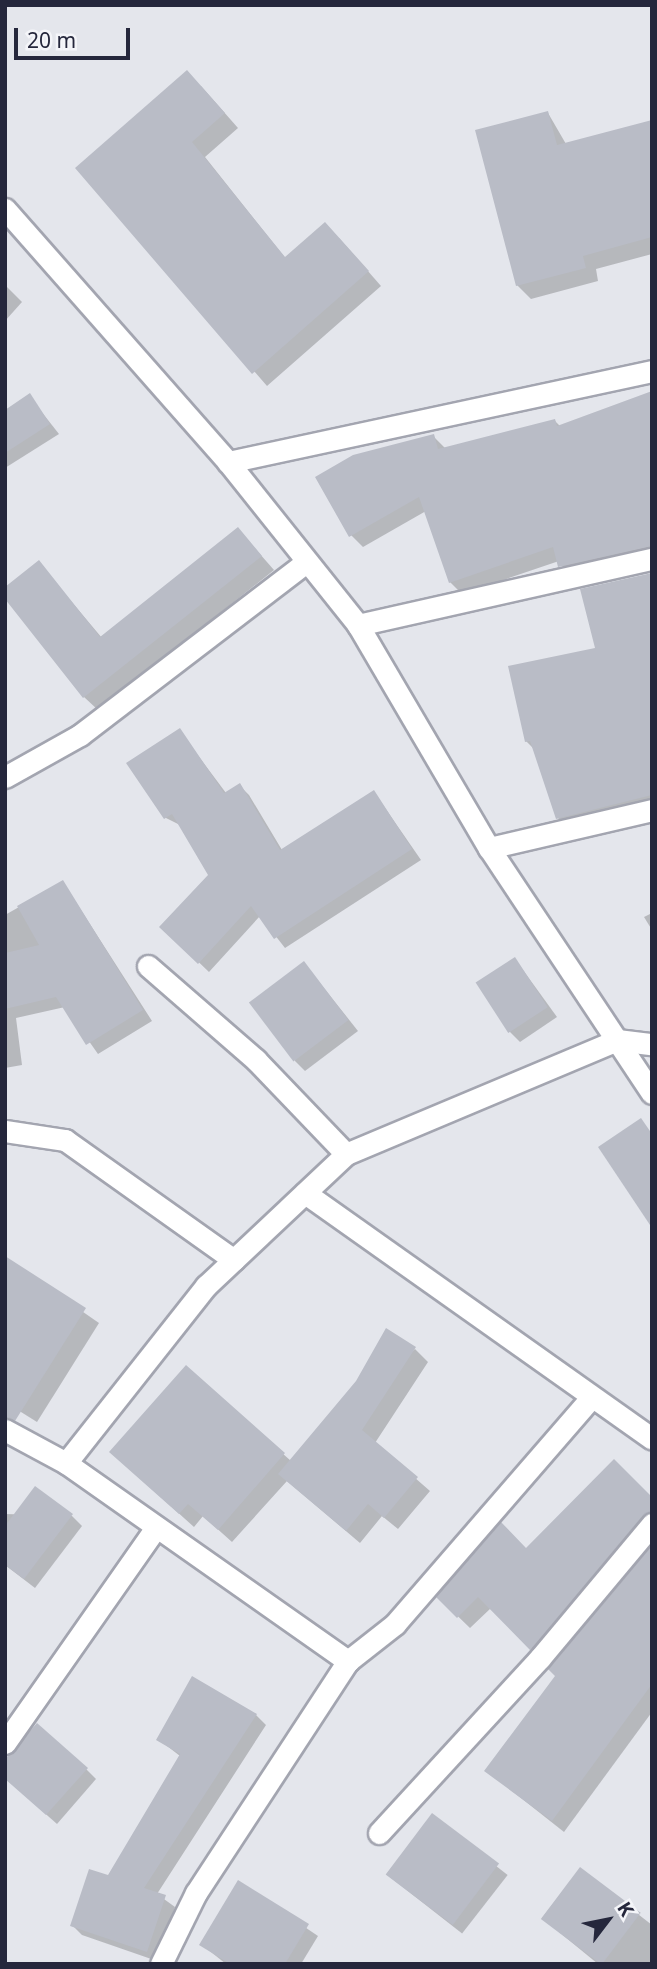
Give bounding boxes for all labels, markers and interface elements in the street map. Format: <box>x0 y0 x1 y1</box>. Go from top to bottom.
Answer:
scale bar <box>18 14 133 58</box>
text: 20 m <box>27 26 76 54</box>
north arrow <box>573 1885 643 1955</box>
text: K <box>611 1897 640 1921</box>

